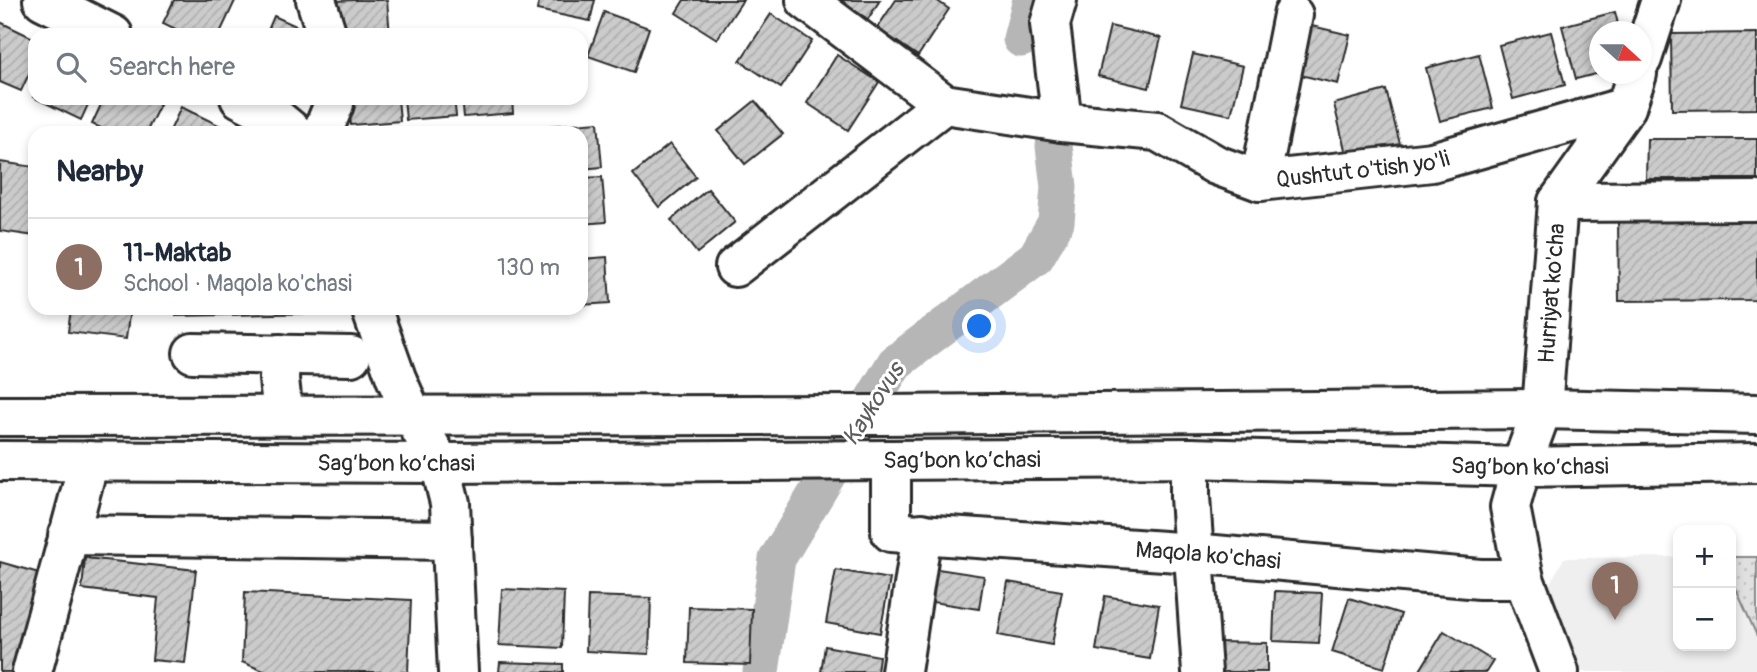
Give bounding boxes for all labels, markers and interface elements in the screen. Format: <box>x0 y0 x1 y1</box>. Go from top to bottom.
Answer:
north arrow <box>1589 21 1652 84</box>
search box <box>28 28 588 105</box>
icon: search <box>52 48 90 86</box>
text: Search here <box>108 51 235 83</box>
street label: Qushtut o'tish yo'li <box>1274 144 1453 194</box>
text: Nearby <box>56 153 143 190</box>
street label: Hurriyat ko'cha <box>1532 222 1571 364</box>
text: 11-Maktab <box>123 237 231 269</box>
text: 1 <box>75 253 84 282</box>
text: 130 m <box>497 253 560 282</box>
text: School · Maqola ko'chasi <box>123 269 352 298</box>
your location <box>962 309 996 343</box>
water label: Kaykovus <box>836 356 912 451</box>
street label: Sag’bon ko’chasi <box>883 445 1041 475</box>
street label: Sag’bon ko’chasi <box>317 448 475 478</box>
street label: Sag’bon ko’chasi <box>1451 451 1609 482</box>
map controls <box>1673 525 1736 651</box>
button: + <box>1673 525 1736 588</box>
street label: Maqola ko'chasi <box>1135 535 1282 576</box>
pin: 1 <box>1592 562 1638 620</box>
button: − <box>1673 588 1736 651</box>

